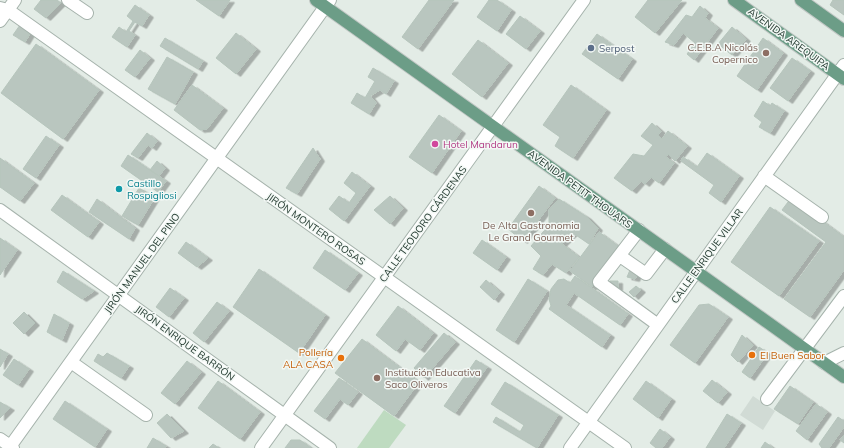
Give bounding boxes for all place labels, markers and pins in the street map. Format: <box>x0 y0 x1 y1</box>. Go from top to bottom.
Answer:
place label: C.E.B.A Nicolás Copernico <box>688 41 758 66</box>
place label: Serpost <box>599 42 635 55</box>
marker: Serpost <box>586 43 596 53</box>
marker: C.E.B.A Nicolás Copernico <box>761 48 771 58</box>
place label: Hotel Mandarun <box>443 138 518 151</box>
marker: Hotel Mandarun <box>430 139 440 149</box>
place label: Castillo Rospigliosi <box>127 177 177 202</box>
marker: Castillo Rospigliosi <box>114 184 124 194</box>
marker: De Alta Gastronomia Le Grand Gourmet <box>526 208 536 218</box>
place label: De Alta Gastronomia Le Grand Gourmet <box>482 219 580 244</box>
place label: Pollería ALA CASA <box>283 346 334 371</box>
place label: El Buen Sabor <box>760 349 825 362</box>
marker: El Buen Sabor <box>747 350 757 360</box>
marker: Pollería ALA CASA <box>336 353 346 363</box>
place label: Institución Educativa Saco Oliveros <box>385 366 481 391</box>
marker: Institución Educativa Saco Oliveros <box>372 373 382 383</box>

